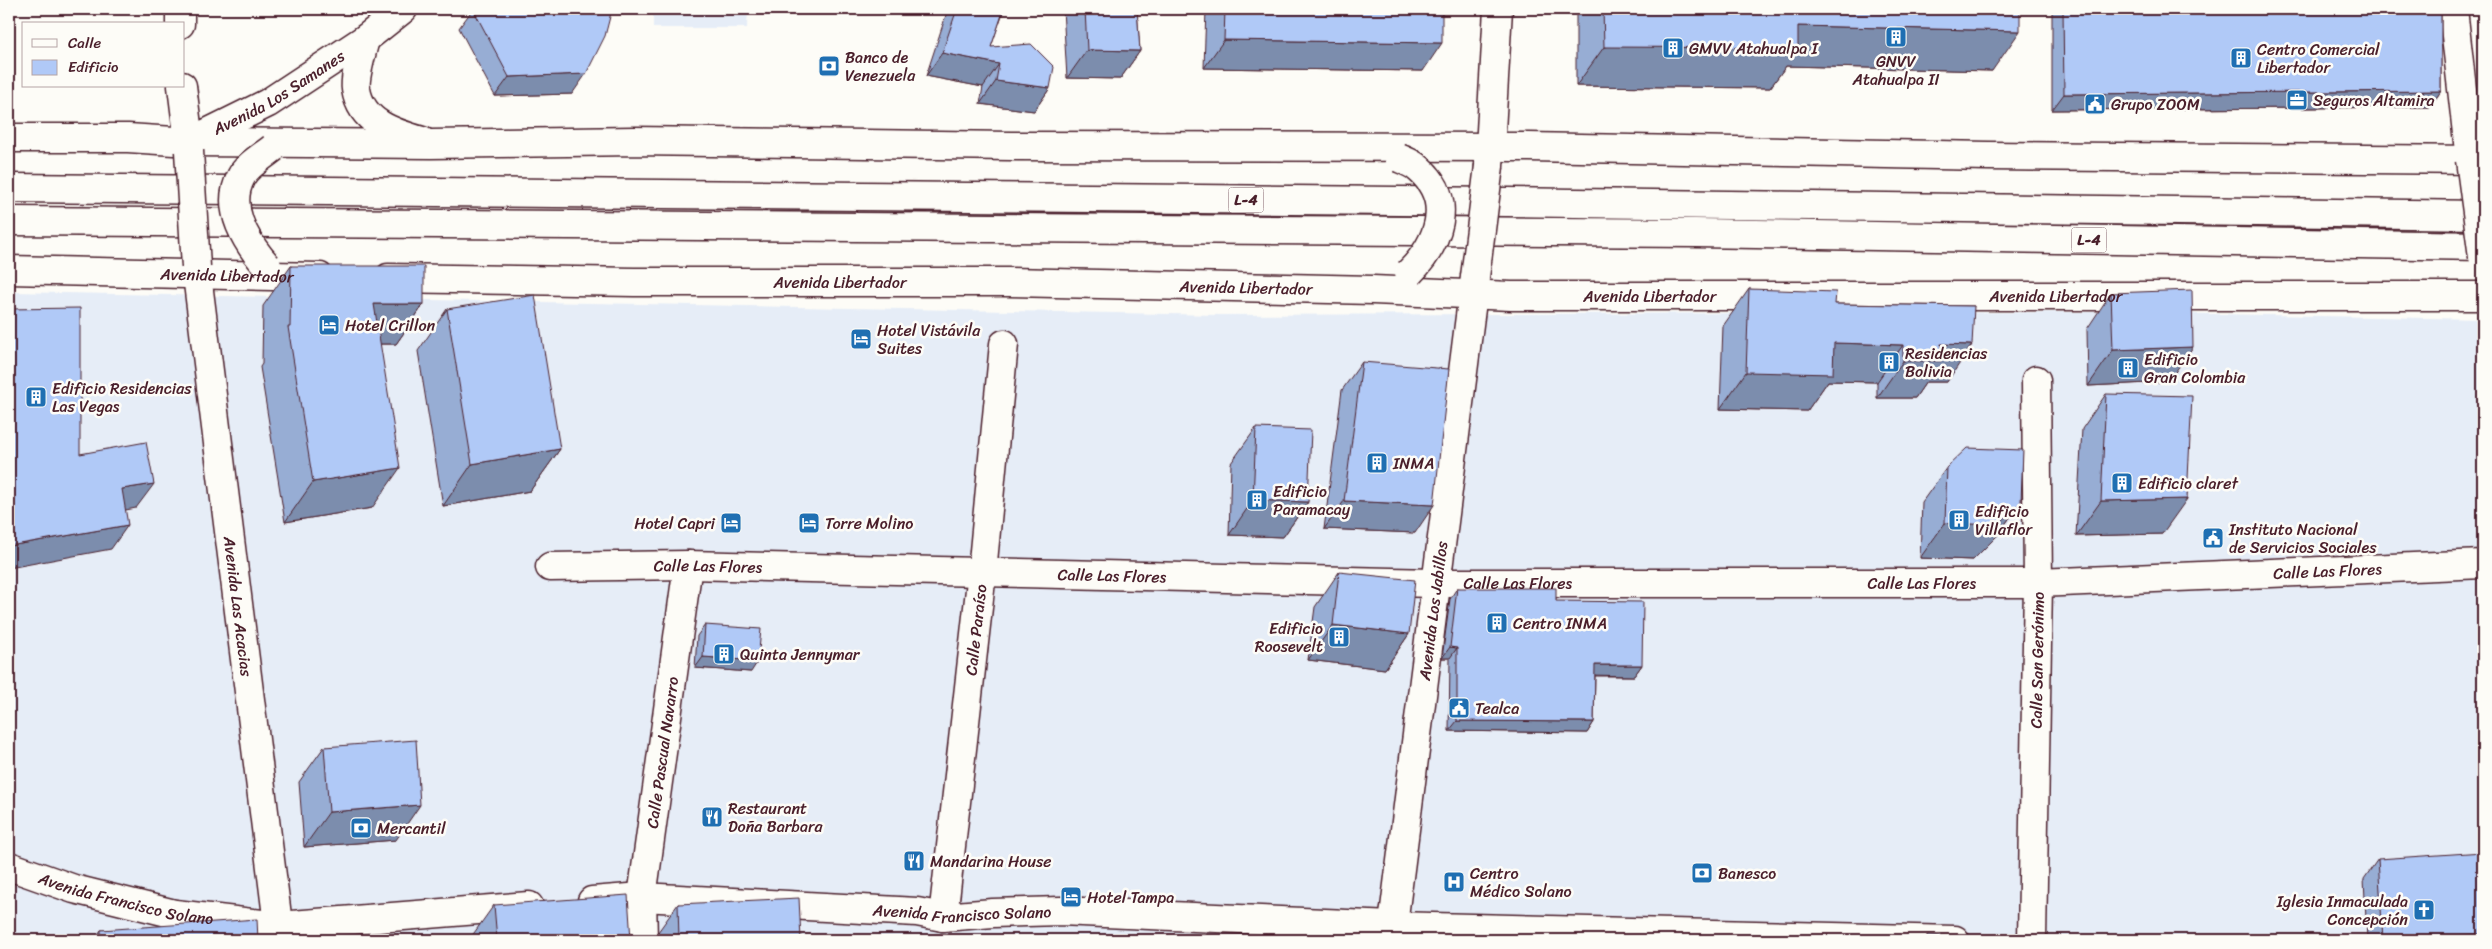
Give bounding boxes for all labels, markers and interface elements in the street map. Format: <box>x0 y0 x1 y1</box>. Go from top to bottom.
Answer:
legend <box>22 22 185 88</box>
building icon: GNVV Atahualpa II <box>1884 25 1908 49</box>
text: Calle <box>68 30 101 56</box>
place label: GMVV Atahualpa I <box>1689 34 1820 63</box>
place label: Centro Comercial Libertador <box>2257 35 2380 82</box>
building icon: GMVV Atahualpa I <box>1661 36 1685 60</box>
street label: Avenida Los Samanes <box>207 41 351 143</box>
place label: Banco de Venezuela <box>845 43 916 90</box>
building icon: Centro Comercial Libertador <box>2229 46 2253 70</box>
place label: GNVV Atahualpa II <box>1852 47 1940 94</box>
text: Edificio <box>68 54 119 80</box>
bank icon: Banco de Venezuela <box>817 54 841 78</box>
place label: Seguros Altamira <box>2313 86 2435 115</box>
office icon: Seguros Altamira <box>2285 88 2309 112</box>
place label: Grupo ZOOM <box>2111 90 2200 119</box>
public building icon: Grupo ZOOM <box>2083 92 2107 116</box>
road number: L-4 <box>1228 188 1264 212</box>
road number: L-4 <box>2072 228 2106 252</box>
street label: Avenida Libertador <box>159 259 295 291</box>
street label: Avenida Libertador <box>772 268 908 297</box>
street label: Avenida Libertador <box>1178 271 1314 303</box>
street label: Avenida Libertador <box>1582 282 1718 311</box>
street label: Avenida Libertador <box>1988 282 2124 311</box>
place label: Hotel Crillon <box>345 311 436 340</box>
hotel icon: Hotel Crillon <box>317 313 341 337</box>
place label: Hotel Vistávila Suites <box>877 316 981 363</box>
hotel icon: Hotel Vistávila Suites <box>849 327 873 351</box>
place label: Residencias Bolivia <box>1905 339 1988 386</box>
place label: Edificio Gran Colombia <box>2144 345 2246 392</box>
building icon: Residencias Bolivia <box>1877 350 1901 374</box>
building icon: Edificio Gran Colombia <box>2116 356 2140 380</box>
place label: Edificio Residencias Las Vegas <box>52 374 192 421</box>
building icon: Edificio Residencias Las Vegas <box>24 385 48 409</box>
place label: INMA <box>1392 449 1435 478</box>
building icon: INMA <box>1365 451 1389 475</box>
place label: Edificio claret <box>2138 469 2238 498</box>
building icon: Edificio claret <box>2110 471 2134 495</box>
place label: Edificio Paramacay <box>1273 477 1351 524</box>
building icon: Edificio Paramacay <box>1245 488 1269 512</box>
place label: Edificio Villaflor <box>1975 497 2033 544</box>
building icon: Edificio Villaflor <box>1947 508 1971 532</box>
place label: Hotel Capri <box>634 509 716 538</box>
place label: Torre Molino <box>825 509 913 538</box>
hotel icon: Hotel Capri <box>719 511 743 535</box>
hotel icon: Torre Molino <box>797 511 821 535</box>
place label: Instituto Nacional de Servicios Sociales <box>2228 515 2377 562</box>
public building icon: Instituto Nacional de Servicios Sociales <box>2201 526 2225 550</box>
street label: Avenida Las Acacias <box>215 533 262 679</box>
street label: Avenida Los Jabillos <box>1409 539 1456 683</box>
street label: Calle Las Flores <box>654 550 763 581</box>
street label: Calle Las Flores <box>2273 554 2383 587</box>
street label: Calle Las Flores <box>1057 559 1167 591</box>
street label: Calle Las Flores <box>1463 569 1572 598</box>
street label: Calle Las Flores <box>1867 569 1976 598</box>
street label: Calle Paraíso <box>956 583 995 677</box>
street label: Calle San Gerónimo <box>2021 591 2052 729</box>
place label: Centro INMA <box>1513 609 1607 638</box>
building icon: Centro INMA <box>1485 611 1509 635</box>
place label: Edificio Roosevelt <box>1255 614 1323 661</box>
building icon: Edificio Roosevelt <box>1327 625 1351 649</box>
place label: Quinta Jennymar <box>740 640 861 669</box>
building icon: Quinta Jennymar <box>712 642 736 666</box>
street label: Calle Pascual Navarro <box>637 675 687 830</box>
place label: Tealca <box>1475 694 1519 723</box>
public building icon: Tealca <box>1447 696 1471 720</box>
place label: Restaurant Doña Barbara <box>728 794 823 841</box>
restaurant icon: Restaurant Doña Barbara <box>700 805 724 829</box>
place label: Mercantil <box>377 814 446 843</box>
bank icon: Mercantil <box>349 816 373 840</box>
place label: Mandarina House <box>930 847 1052 876</box>
restaurant icon: Mandarina House <box>902 849 926 873</box>
place label: Centro Médico Solano <box>1470 859 1572 906</box>
place label: Banesco <box>1718 859 1776 888</box>
bank icon: Banesco <box>1690 861 1714 885</box>
street label: Avenida Francisco Solano <box>34 863 215 933</box>
hospital icon: Centro Médico Solano <box>1442 870 1466 894</box>
place label: Hotel Tampa <box>1087 883 1174 912</box>
hotel icon: Hotel Tampa <box>1059 885 1083 909</box>
place label: Iglesia Inmaculada Concepción <box>2276 887 2408 934</box>
street label: Avenida Francisco Solano <box>871 895 1052 932</box>
church icon: Iglesia Inmaculada Concepción <box>2412 898 2436 922</box>

